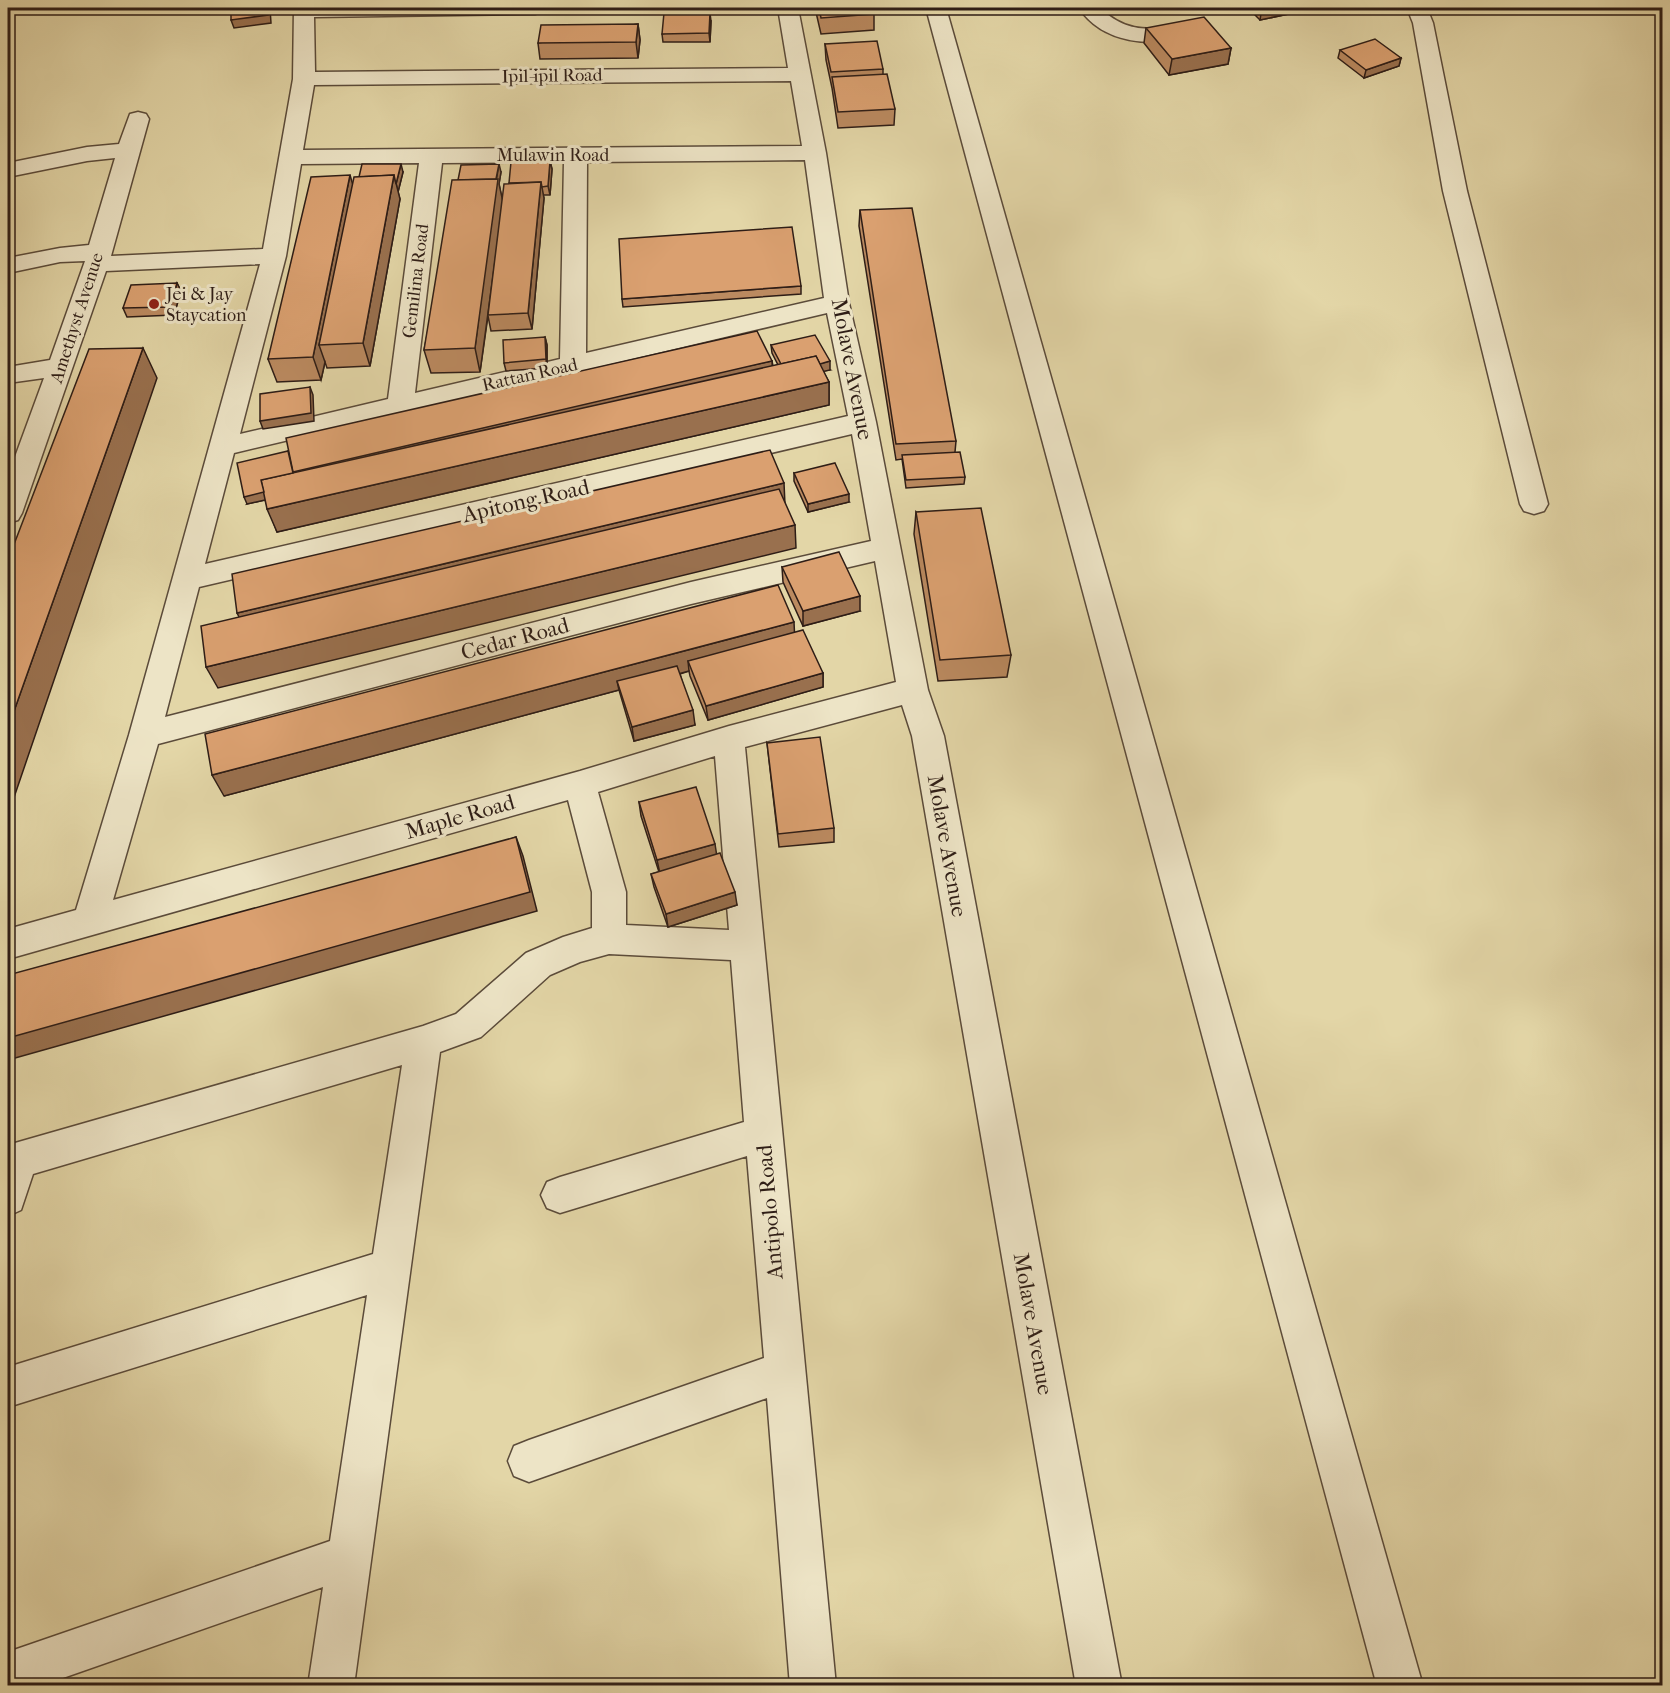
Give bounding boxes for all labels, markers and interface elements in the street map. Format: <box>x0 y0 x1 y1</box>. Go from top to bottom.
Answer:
street label: Ipil-ipil Road <box>501 65 603 87</box>
street label: Mulawin Road <box>497 145 609 166</box>
street label: Gemilina Road <box>399 222 433 339</box>
street label: Amethyst Avenue <box>46 250 108 387</box>
place label: Jei & Jay Staycation <box>164 284 247 326</box>
street label: Molave Avenue <box>826 296 879 442</box>
marker: Jei & Jay Staycation <box>147 297 161 311</box>
street label: Rattan Road <box>480 354 580 396</box>
street label: Apitong Road <box>459 474 593 528</box>
street label: Cedar Road <box>458 612 573 666</box>
street label: Molave Avenue <box>922 773 972 919</box>
street label: Maple Road <box>402 789 519 845</box>
street label: Antipolo Road <box>751 1143 789 1281</box>
street label: Molave Avenue <box>1008 1251 1058 1397</box>

